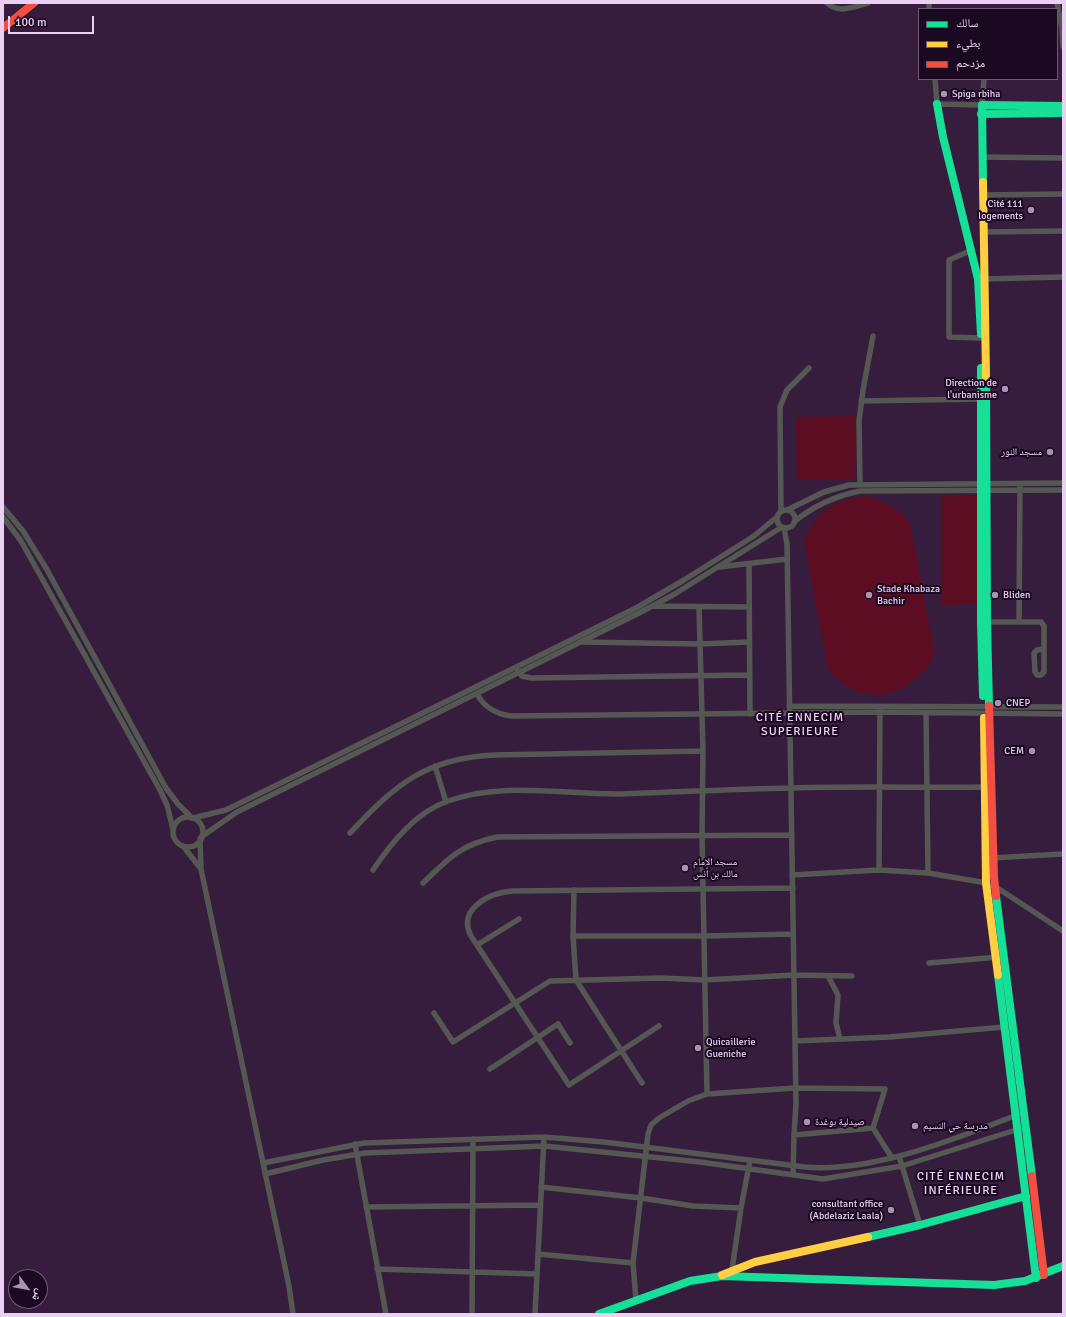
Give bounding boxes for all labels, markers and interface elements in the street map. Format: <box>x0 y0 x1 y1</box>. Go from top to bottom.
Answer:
scale bar <box>10 8 96 34</box>
legend <box>918 8 1058 80</box>
text: 100 m <box>15 15 47 30</box>
text: سالك <box>956 16 978 31</box>
text: بطيء <box>956 36 980 51</box>
text: مزدحم <box>956 56 985 71</box>
place label: Spiga rbiha <box>952 88 1000 100</box>
marker: Spiga rbiha <box>939 89 949 99</box>
place label: Cité 111 logements <box>978 198 1023 222</box>
marker: Cité 111 logements <box>1026 205 1036 215</box>
place label: Direction de l'urbanisme <box>945 377 997 400</box>
marker: Direction de l'urbanisme <box>1000 384 1010 394</box>
place label: مسجد النور <box>1001 446 1042 458</box>
marker: مسجد النور <box>1045 447 1055 457</box>
place label: Stade Khabaza Bachir <box>877 583 940 606</box>
place label: Bliden <box>1003 589 1030 601</box>
marker: Stade Khabaza Bachir <box>864 590 874 600</box>
marker: Bliden <box>990 590 1000 600</box>
place label: CNEP <box>1006 697 1030 709</box>
marker: CNEP <box>993 698 1003 708</box>
district label: CITÉ ENNECIM SUPERIEURE <box>756 711 844 739</box>
place label: CEM <box>1004 745 1024 757</box>
marker: CEM <box>1027 746 1037 756</box>
place label: مسجد الإمام مالك بن أنس <box>693 856 738 880</box>
marker: مسجد الإمام مالك بن أنس <box>680 863 690 873</box>
place label: Quicaillerie Gueniche <box>706 1036 755 1060</box>
marker: Quicaillerie Gueniche <box>693 1043 703 1053</box>
place label: صيدلية بوغدة <box>815 1116 865 1128</box>
marker: صيدلية بوغدة <box>802 1117 812 1127</box>
place label: مدرسة حي النسيم <box>923 1120 988 1132</box>
marker: مدرسة حي النسيم <box>910 1121 920 1131</box>
district label: CITÉ ENNECIM INFÉRIEURE <box>917 1170 1005 1198</box>
place label: consultant office (Abdelaziz Laala) <box>810 1198 883 1222</box>
marker: consultant office (Abdelaziz Laala) <box>886 1205 896 1215</box>
north arrow <box>8 1269 48 1309</box>
text: ش <box>29 1287 46 1303</box>

